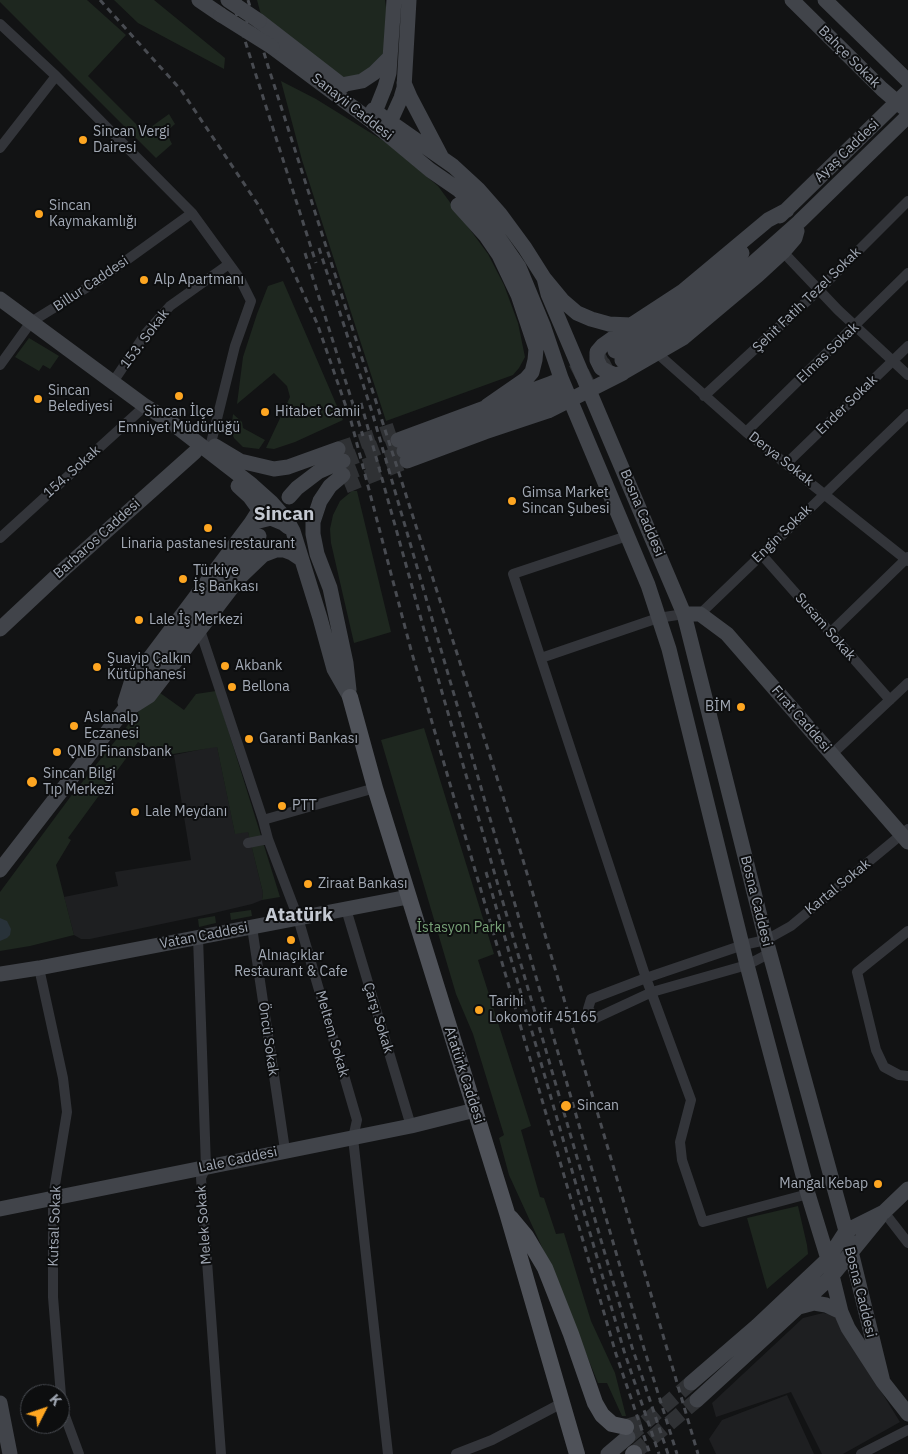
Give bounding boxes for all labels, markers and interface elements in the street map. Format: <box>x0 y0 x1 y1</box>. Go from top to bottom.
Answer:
street label: Bahçe Sokak <box>815 23 883 91</box>
street label: Sanayii Caddesi <box>308 70 396 144</box>
street label: Ayaş Caddesi <box>811 116 883 186</box>
place label: Sincan Vergi Dairesi <box>93 124 170 156</box>
marker: Sincan Vergi Dairesi <box>77 134 89 146</box>
place label: Sincan Kaymakamlığı <box>49 198 137 230</box>
marker: Sincan Kaymakamlığı <box>33 208 45 220</box>
street label: Şehit Fatih Tezel Sokak <box>749 244 865 356</box>
street label: Billur Caddesi <box>50 253 132 315</box>
place label: Alp Apartmanı <box>154 272 244 288</box>
marker: Alp Apartmanı <box>138 274 150 286</box>
street label: 153. Sokak <box>117 306 173 372</box>
street label: Elmas Sokak <box>793 319 863 387</box>
street label: Ender Sokak <box>813 372 881 438</box>
place label: Sincan Belediyesi <box>48 383 113 416</box>
marker: Sincan İlçe Emniyet Müdürlüğü <box>173 390 185 402</box>
marker: Sincan Belediyesi <box>32 393 44 405</box>
place label: Sincan İlçe Emniyet Müdürlüğü <box>118 404 240 437</box>
place label: Hitabet Camii <box>275 404 360 420</box>
marker: Hitabet Camii <box>259 406 271 418</box>
street label: Derya Sokak <box>745 428 817 490</box>
street label: 154. Sokak <box>40 442 104 502</box>
street label: Bosna Caddesi <box>616 467 668 559</box>
place label: Gimsa Market Sincan Şubesi <box>522 485 610 518</box>
marker: Gimsa Market Sincan Şubesi <box>506 495 518 507</box>
street label: Barbaros Caddesi <box>50 496 144 582</box>
street label: Engin Sokak <box>749 501 815 567</box>
district label: Sincan <box>254 504 314 526</box>
marker: Linaria pastanesi restaurant <box>202 522 214 534</box>
place label: Linaria pastanesi restaurant <box>121 536 295 552</box>
place label: Türkiye İş Bankası <box>193 563 258 596</box>
marker: Türkiye İş Bankası <box>177 573 189 585</box>
street label: Susam Sokak <box>791 590 859 664</box>
place label: Lale İş Merkezi <box>149 612 243 628</box>
marker: Lale İş Merkezi <box>133 614 145 626</box>
place label: Şuayip Çalkın Kütüphanesi <box>107 651 191 684</box>
place label: Akbank <box>235 658 282 674</box>
marker: Akbank <box>219 660 231 672</box>
marker: Şuayip Çalkın Kütüphanesi <box>91 661 103 673</box>
place label: Bellona <box>242 679 290 695</box>
marker: Bellona <box>226 681 238 693</box>
street label: Fırat Caddesi <box>768 682 834 756</box>
place label: BİM <box>705 699 731 715</box>
marker: BİM <box>735 701 747 713</box>
place label: Aslanalp Eczanesi <box>84 710 139 742</box>
marker: Aslanalp Eczanesi <box>68 720 80 732</box>
place label: Garanti Bankası <box>259 731 358 747</box>
marker: Garanti Bankası <box>243 733 255 745</box>
place label: QNB Finansbank <box>67 744 172 760</box>
marker: QNB Finansbank <box>51 746 63 758</box>
place label: Sincan Bilgi Tıp Merkezi <box>43 766 116 799</box>
marker: Sincan Bilgi Tıp Merkezi <box>25 775 39 789</box>
place label: PTT <box>292 798 317 814</box>
marker: PTT <box>276 800 288 812</box>
place label: Lale Meydanı <box>145 804 227 820</box>
marker: Lale Meydanı <box>129 806 141 818</box>
street label: Bosna Caddesi <box>737 854 775 948</box>
street label: Kartal Sokak <box>802 856 874 918</box>
place label: Ziraat Bankası <box>318 876 408 892</box>
marker: Ziraat Bankası <box>302 878 314 890</box>
district label: Atatürk <box>265 905 333 927</box>
street label: Vatan Caddesi <box>158 919 250 953</box>
park label: İstasyon Parkı <box>416 920 506 936</box>
marker: Alnıaçıklar Restaurant & Cafe <box>285 934 297 946</box>
place label: Alnıaçıklar Restaurant & Cafe <box>234 948 348 980</box>
street label: Çarşı Sokak <box>359 981 397 1055</box>
street label: Meltem Sokak <box>312 989 352 1079</box>
place label: Tarihi Lokomotif 45165 <box>489 994 597 1026</box>
street label: Öncü Sokak <box>255 1001 281 1077</box>
marker: Tarihi Lokomotif 45165 <box>473 1004 485 1016</box>
street label: Atatürk Caddesi <box>440 1025 488 1125</box>
place label: Sincan <box>577 1098 619 1114</box>
marker: Sincan <box>559 1099 573 1113</box>
street label: Lale Caddesi <box>197 1143 279 1177</box>
place label: Mangal Kebap <box>779 1176 868 1192</box>
marker: Mangal Kebap <box>872 1178 884 1190</box>
street label: Kutsal Sokak <box>45 1185 65 1267</box>
street label: Melek Sokak <box>193 1185 215 1265</box>
street label: Bosna Caddesi <box>841 1245 879 1339</box>
north arrow <box>20 1384 70 1434</box>
text: K <box>46 1390 66 1409</box>

